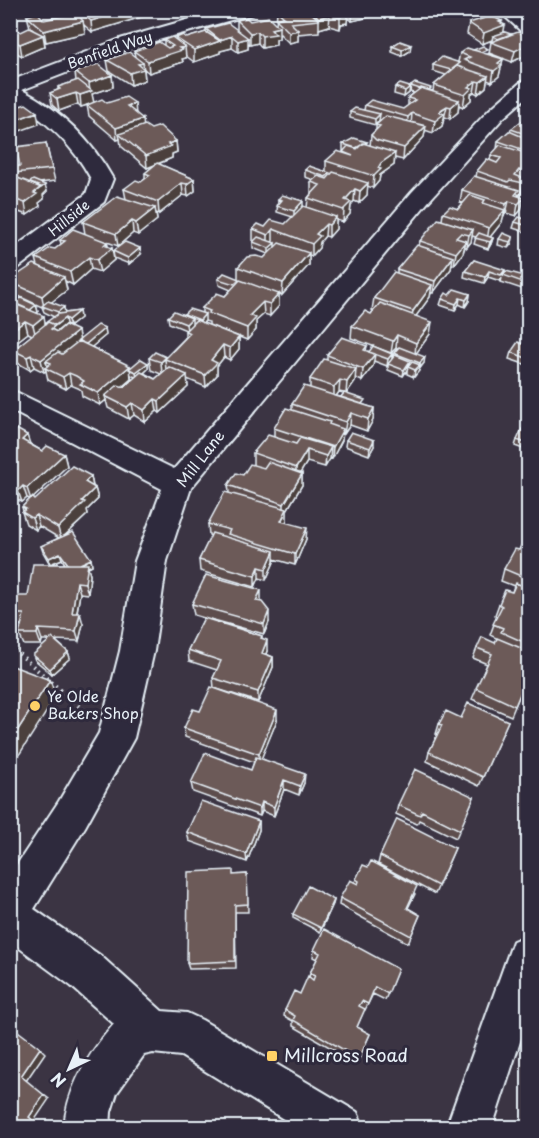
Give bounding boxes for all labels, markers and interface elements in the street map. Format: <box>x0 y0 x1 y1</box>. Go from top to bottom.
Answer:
street label: Benfield Way <box>65 25 155 74</box>
street label: Hillside <box>43 194 94 241</box>
street label: Mill Lane <box>170 425 229 492</box>
place label: Ye Olde Bakers Shop <box>47 684 139 724</box>
marker: Ye Olde Bakers Shop <box>28 699 42 713</box>
north arrow <box>39 1039 99 1099</box>
place label: Millcross Road <box>284 1041 408 1068</box>
marker: Millcross Road <box>265 1049 279 1063</box>
text: N <box>45 1067 71 1094</box>

